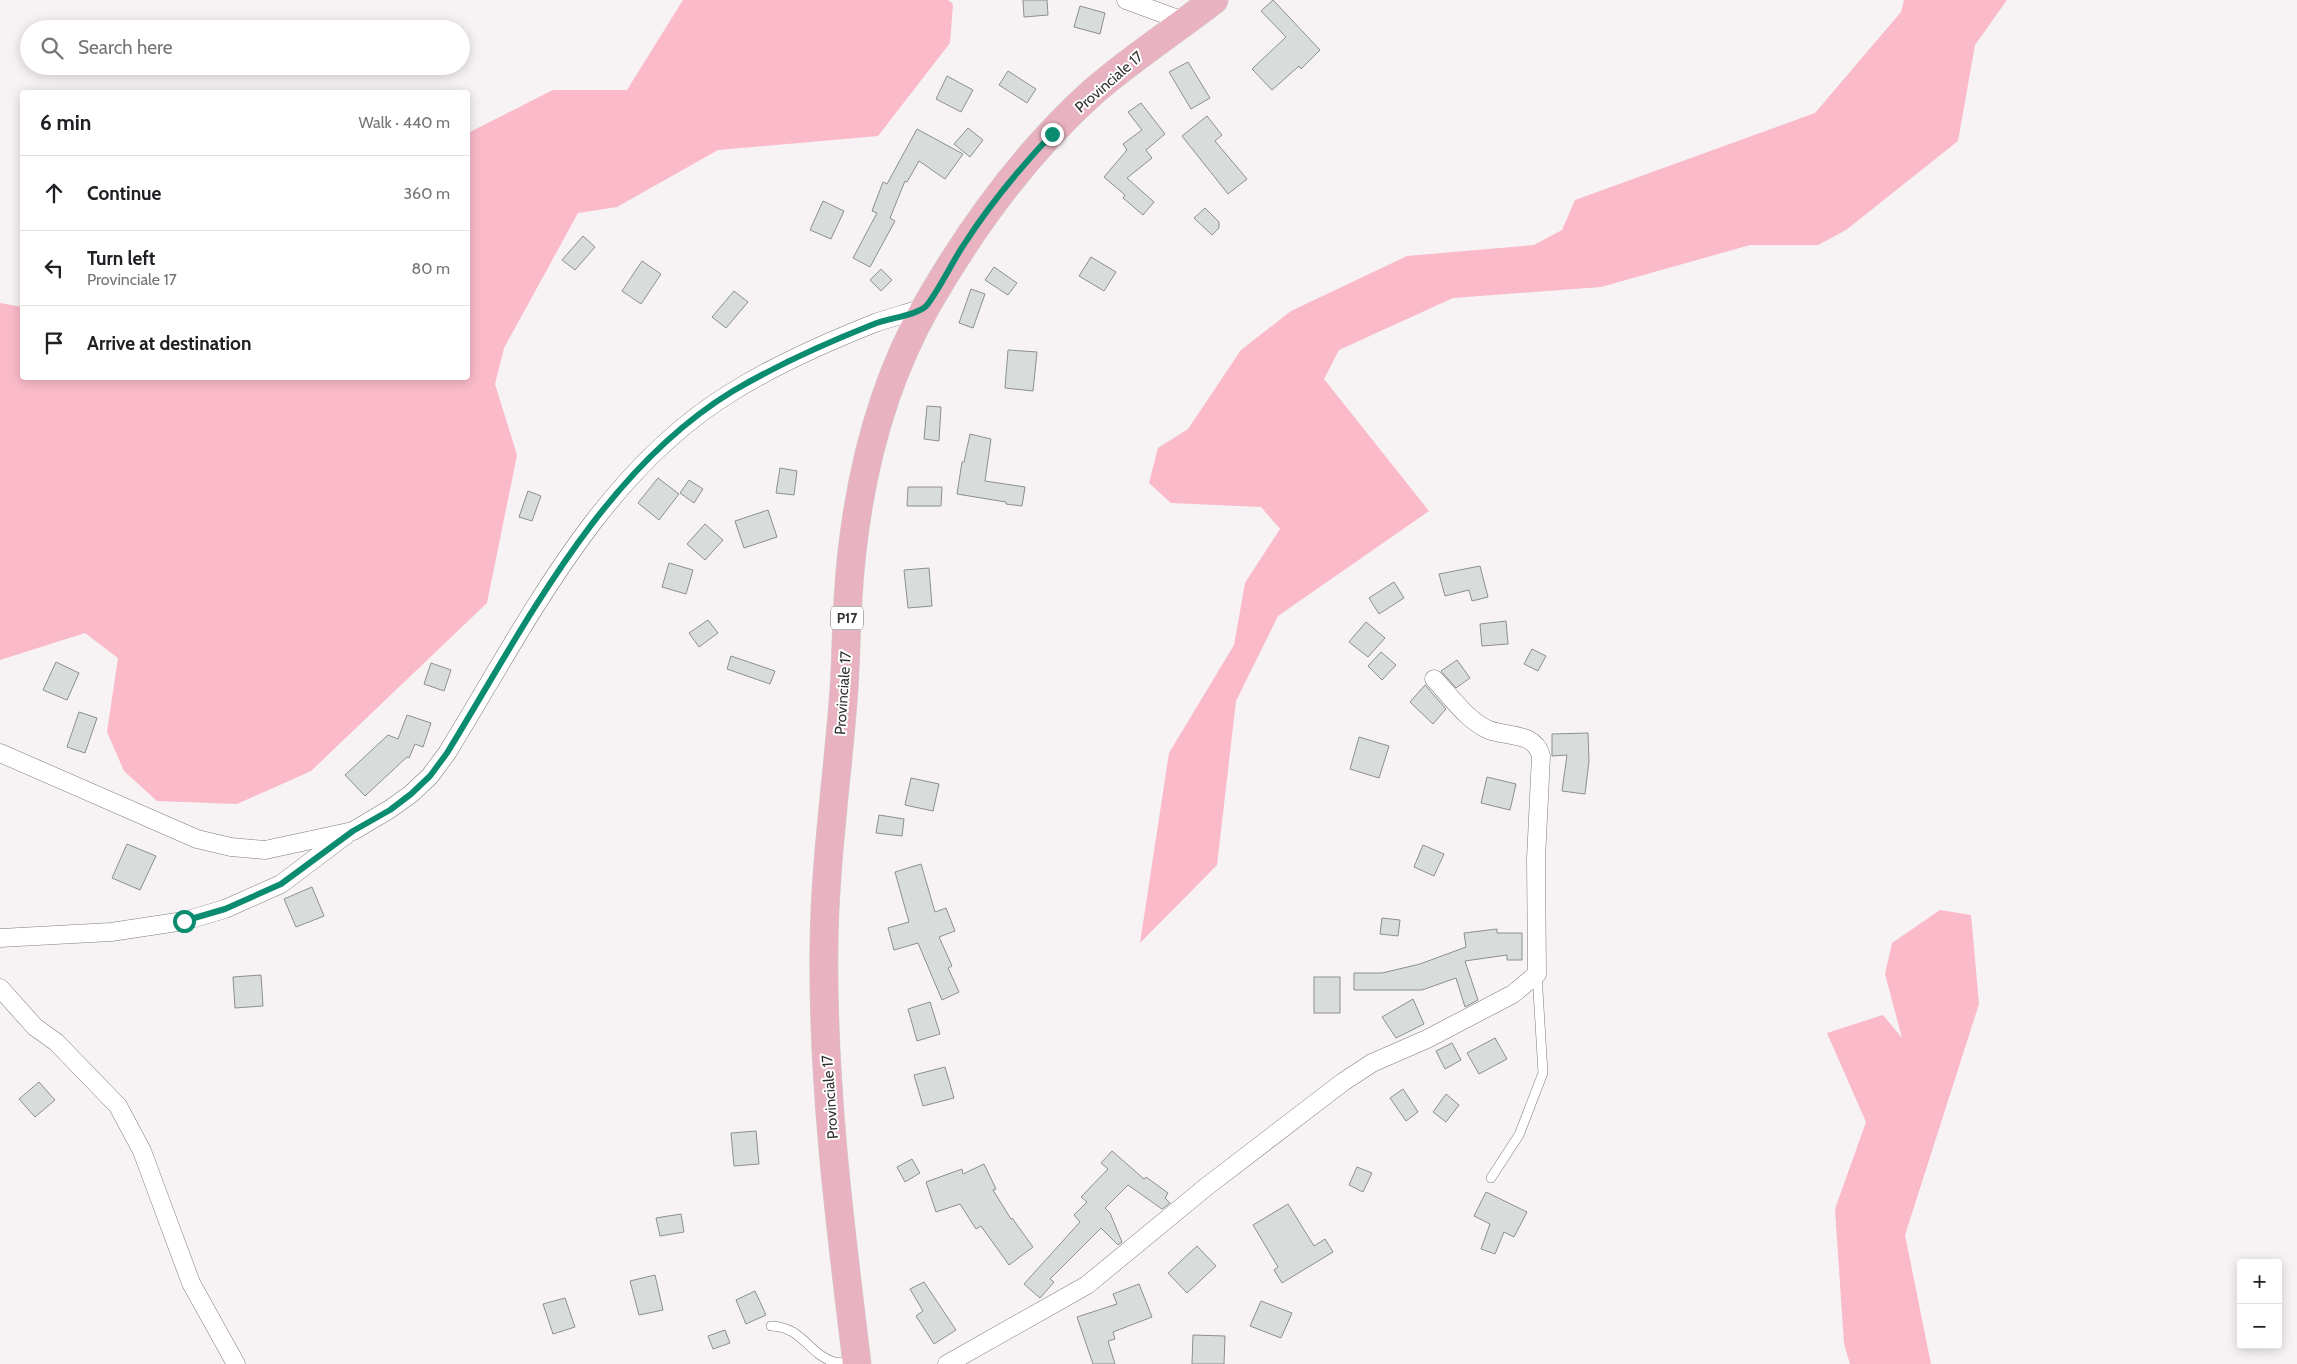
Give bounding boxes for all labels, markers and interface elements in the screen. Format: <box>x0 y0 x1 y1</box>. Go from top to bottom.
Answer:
search box <box>20 20 470 75</box>
icon: search <box>38 34 66 62</box>
text: Search here <box>78 36 172 59</box>
street label: Provinciale 17 <box>1071 47 1147 116</box>
text: 6 min <box>40 110 91 135</box>
text: Walk · 440 m <box>359 113 450 132</box>
route end <box>1041 123 1064 146</box>
icon: ahead <box>40 179 68 207</box>
text: Continue <box>87 182 161 205</box>
text: 360 m <box>403 184 450 203</box>
text: Turn left <box>87 247 155 270</box>
icon: left <box>40 254 68 282</box>
text: 80 m <box>412 259 450 278</box>
text: Provinciale 17 <box>87 270 177 289</box>
icon: arrive <box>40 329 68 357</box>
text: Arrive at destination <box>87 332 251 355</box>
road number: P17 <box>831 606 863 630</box>
street label: Provinciale 17 <box>831 650 855 736</box>
route start <box>173 910 196 933</box>
street label: Provinciale 17 <box>818 1054 842 1140</box>
map controls <box>2237 1259 2282 1349</box>
button: + <box>2237 1259 2282 1304</box>
button: − <box>2237 1304 2282 1349</box>

